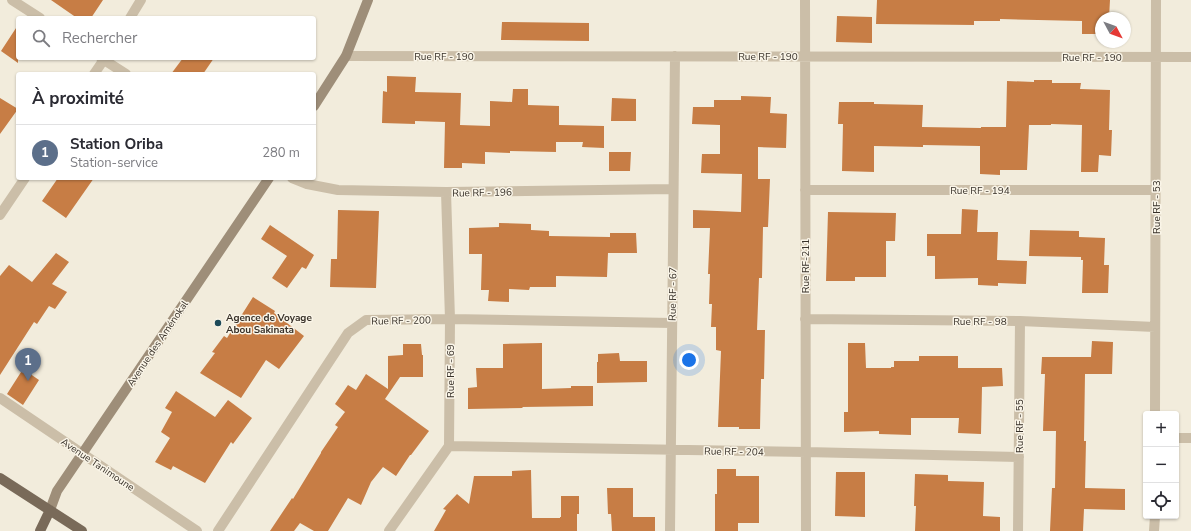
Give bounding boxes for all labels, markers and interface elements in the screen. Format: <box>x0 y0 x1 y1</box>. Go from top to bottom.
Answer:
north arrow <box>1095 12 1131 48</box>
search box <box>16 16 316 60</box>
icon: search <box>30 27 52 49</box>
text: Rechercher <box>62 28 137 48</box>
street label: Rue RF - 190 <box>414 50 474 64</box>
street label: Rue RF - 190 <box>738 50 798 64</box>
street label: Rue RF - 190 <box>1062 51 1122 65</box>
text: À proximité <box>32 87 124 110</box>
text: Station Oriba <box>70 134 163 154</box>
text: 1 <box>41 144 49 162</box>
text: 280 m <box>262 144 300 162</box>
text: Station-service <box>70 154 158 172</box>
street label: Rue RF - 53 <box>1150 180 1164 234</box>
street label: Rue RF - 194 <box>950 184 1010 198</box>
street label: Rue RF - 196 <box>452 185 512 201</box>
street label: Rue RF-211 <box>799 239 813 293</box>
street label: Rue RF - 67 <box>666 267 680 321</box>
street label: Avenue des Aménokal <box>124 298 192 389</box>
place label: Agence de Voyage Abou Sakinata <box>226 311 312 337</box>
street label: Rue RF - 200 <box>371 313 431 329</box>
street label: Rue RF - 98 <box>953 315 1007 329</box>
marker: Agence de Voyage Abou Sakinata <box>213 318 223 328</box>
street label: Rue RF - 69 <box>444 344 458 398</box>
pin: 1 <box>15 348 41 381</box>
your location <box>679 350 699 370</box>
street label: Rue RF - 55 <box>1013 399 1027 453</box>
map controls <box>1143 411 1179 519</box>
button: + <box>1143 411 1179 447</box>
street label: Avenue Tanimoune <box>58 435 137 495</box>
street label: Rue RF - 204 <box>704 444 764 460</box>
button: − <box>1143 447 1179 483</box>
button: locate <box>1143 483 1179 519</box>

